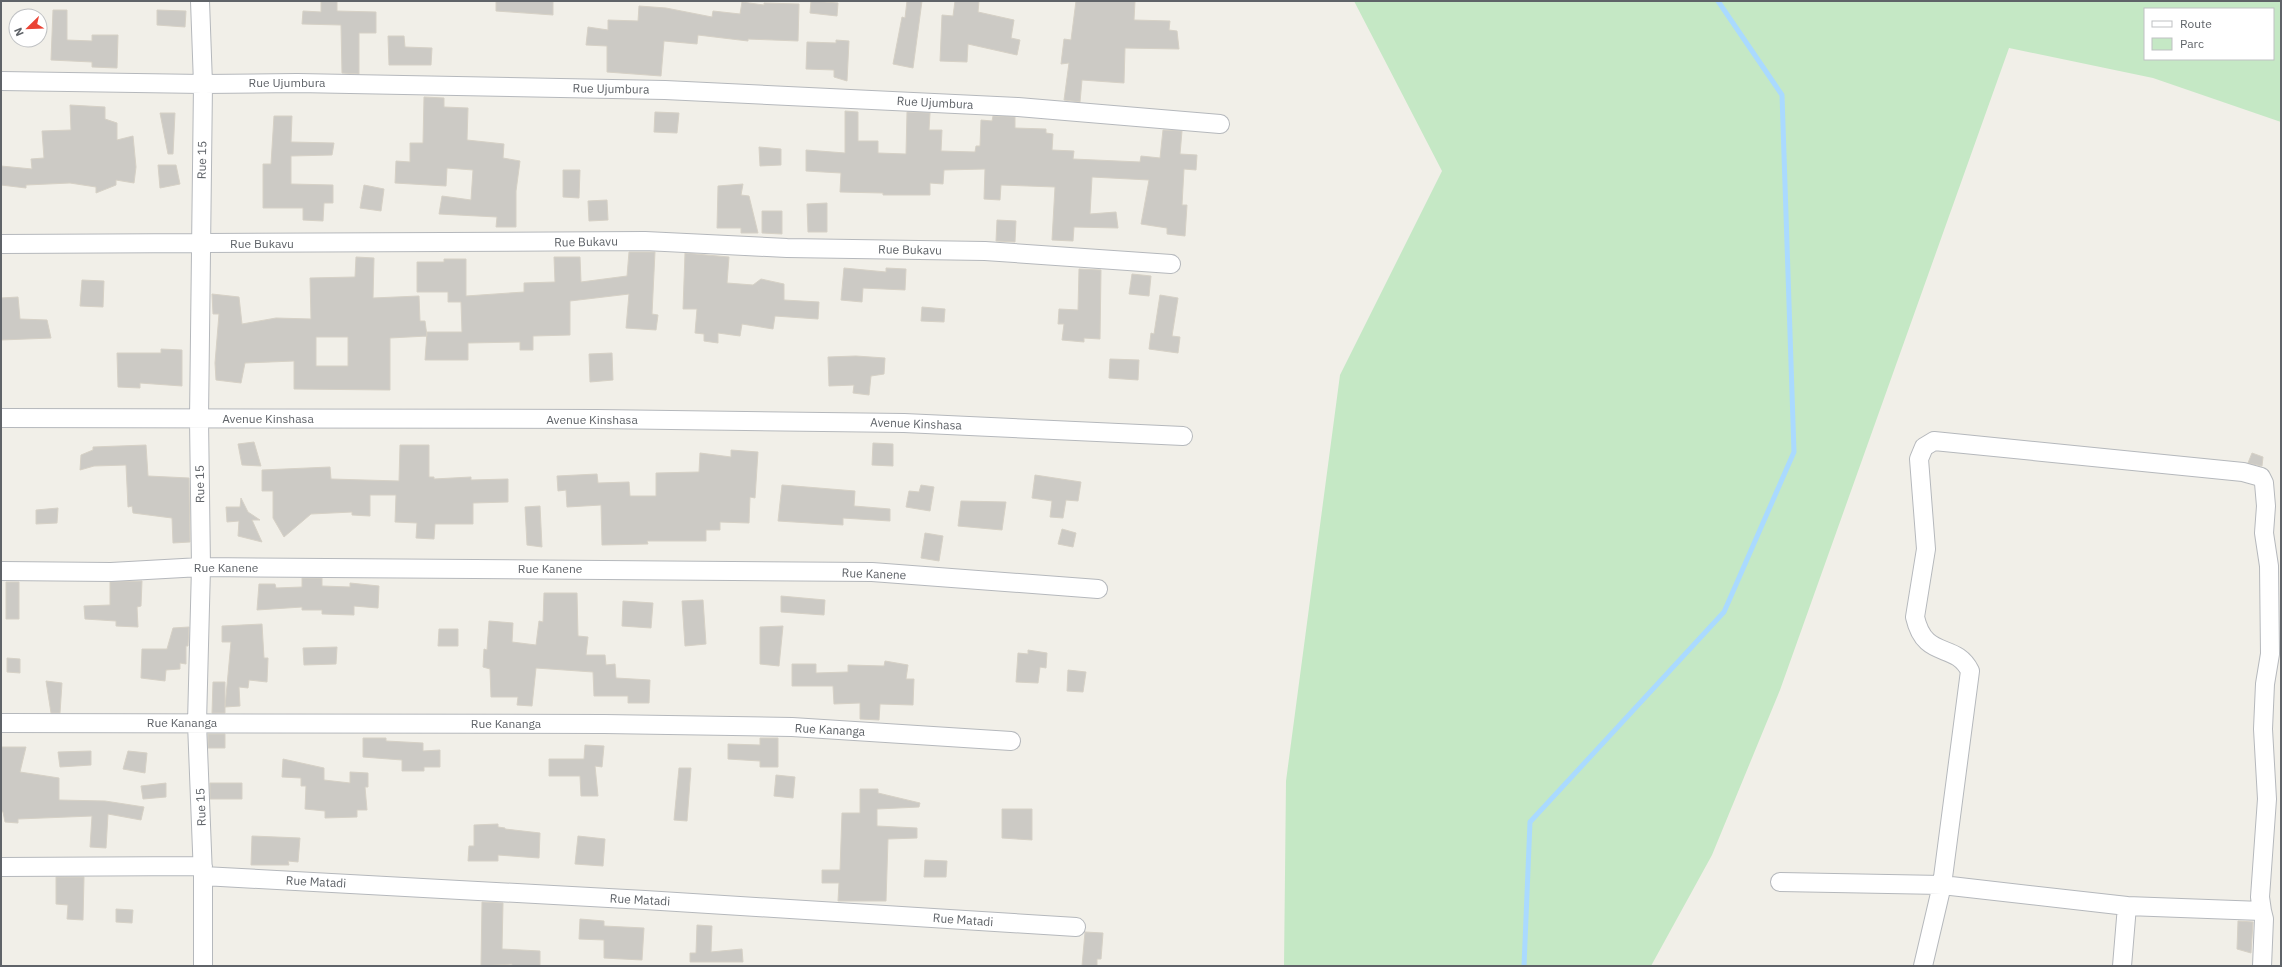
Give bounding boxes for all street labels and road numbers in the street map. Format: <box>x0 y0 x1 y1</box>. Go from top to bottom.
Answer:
street label: Rue Ujumbura <box>249 75 326 90</box>
street label: Rue Ujumbura <box>572 80 650 97</box>
street label: Rue Ujumbura <box>896 93 974 112</box>
street label: Rue 15 <box>194 141 209 179</box>
street label: Rue Bukavu <box>554 233 618 250</box>
street label: Rue Bukavu <box>230 236 294 251</box>
street label: Rue Bukavu <box>878 241 942 258</box>
street label: Avenue Kinshasa <box>222 411 314 426</box>
street label: Avenue Kinshasa <box>546 412 638 427</box>
street label: Avenue Kinshasa <box>870 414 963 433</box>
street label: Rue 15 <box>192 465 207 503</box>
street label: Rue Kanene <box>194 560 259 575</box>
street label: Rue Kanene <box>518 561 583 576</box>
street label: Rue Kanene <box>841 565 907 582</box>
street label: Rue Kananga <box>147 715 218 730</box>
street label: Rue Kananga <box>471 716 542 731</box>
street label: Rue Kananga <box>794 720 866 739</box>
street label: Rue 15 <box>192 788 209 826</box>
street label: Rue Matadi <box>285 872 347 891</box>
street label: Rue Matadi <box>609 890 671 909</box>
street label: Rue Matadi <box>932 910 994 929</box>

